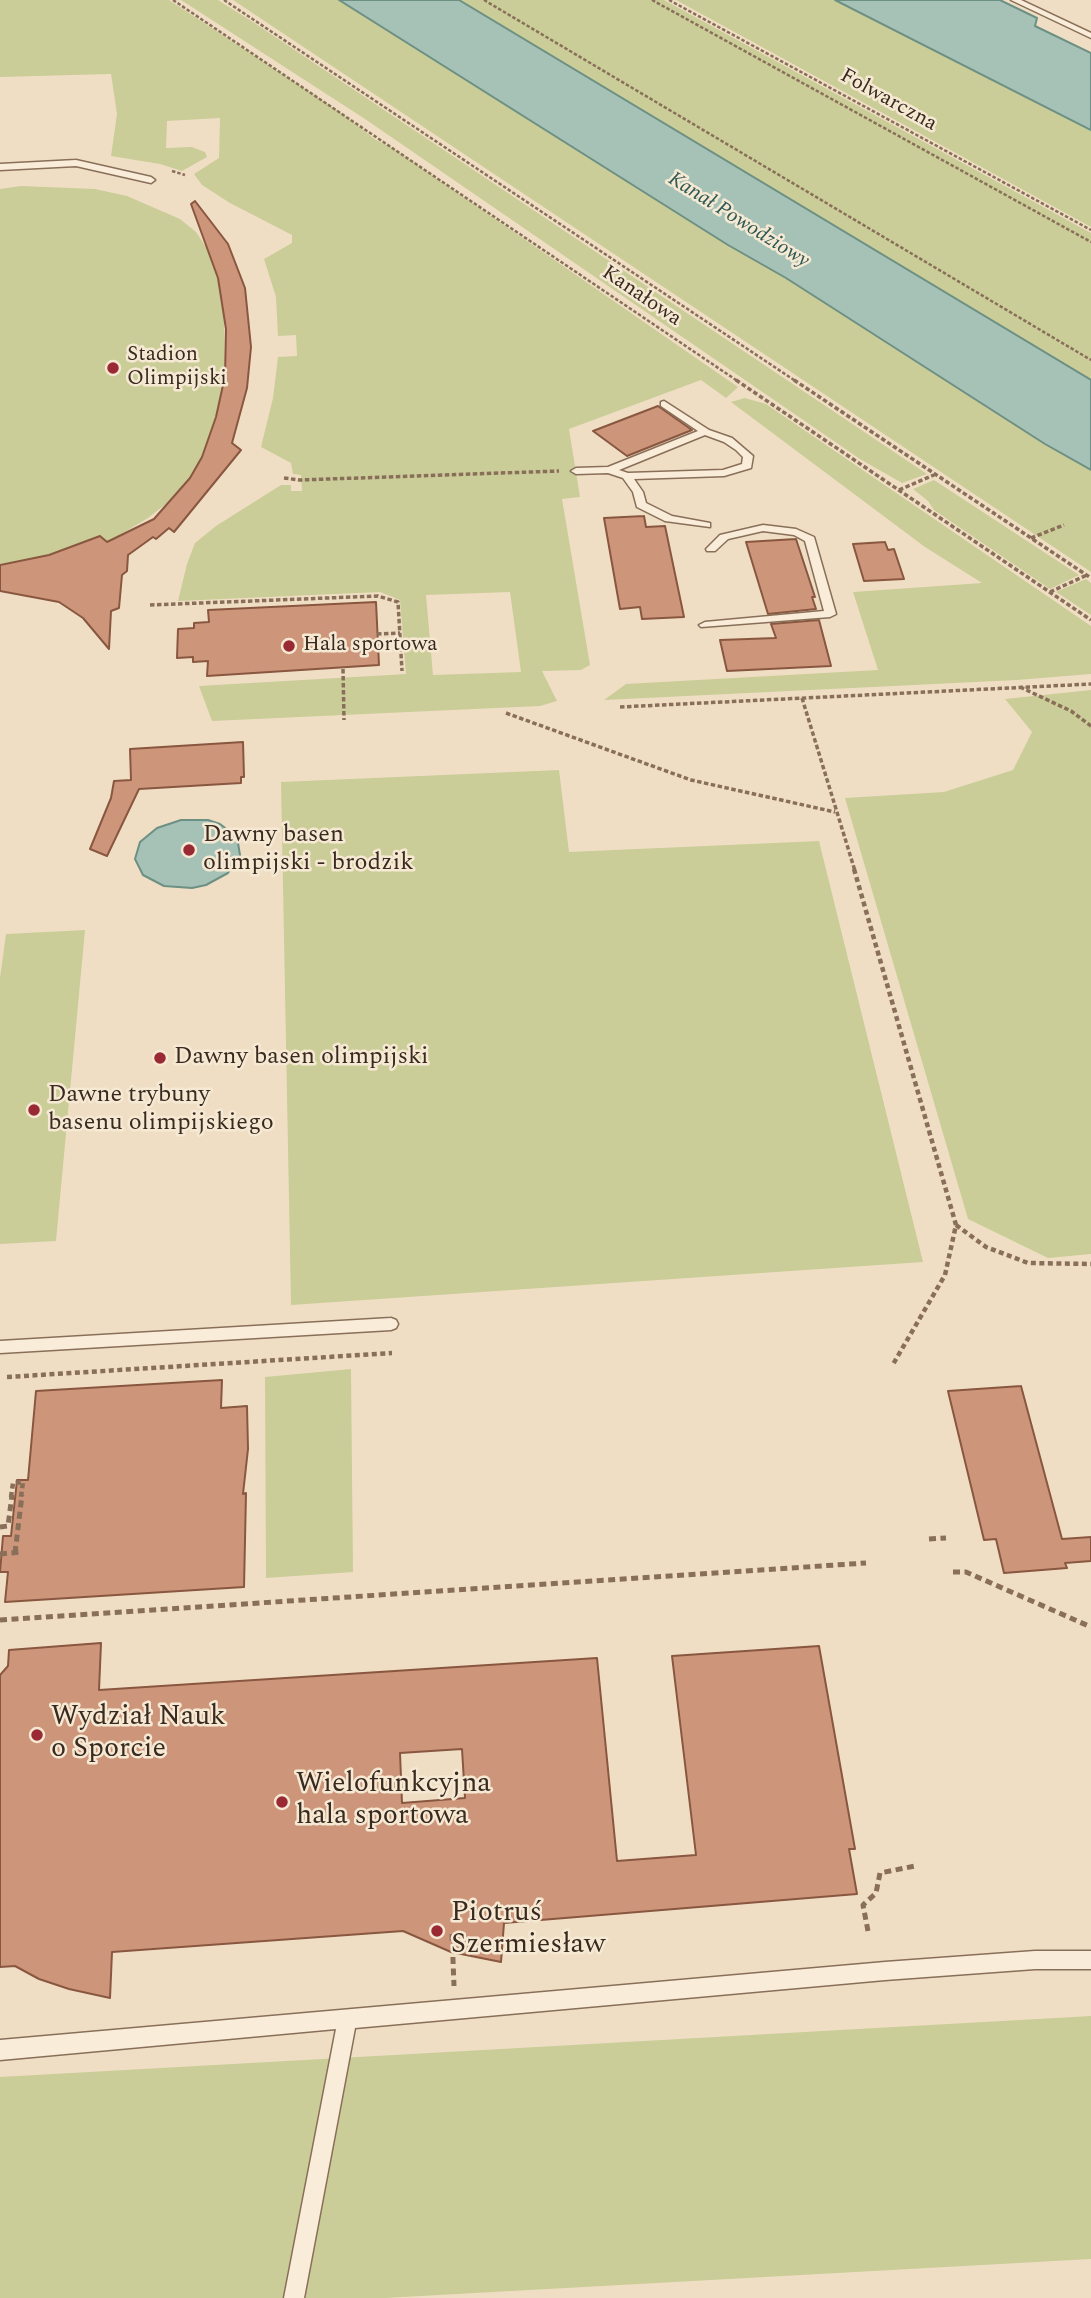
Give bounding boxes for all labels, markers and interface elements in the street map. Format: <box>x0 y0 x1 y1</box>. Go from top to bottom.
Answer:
street label: Folwarczna <box>835 64 941 138</box>
water label: Kanał Powodziowy <box>663 167 813 275</box>
street label: Kanałowa <box>596 261 686 333</box>
place label: Stadion Olimpijski <box>127 343 227 393</box>
marker: Stadion Olimpijski <box>105 360 121 376</box>
place label: Hala sportowa <box>303 633 437 659</box>
marker: Hala sportowa <box>281 638 297 654</box>
place label: Dawny basen olimpijski - brodzik <box>203 822 414 878</box>
marker: Dawny basen olimpijski - brodzik <box>181 842 197 858</box>
place label: Dawny basen olimpijski <box>174 1044 429 1072</box>
marker: Dawny basen olimpijski <box>152 1050 168 1066</box>
place label: Dawne trybuny basenu olimpijskiego <box>48 1082 274 1138</box>
marker: Dawne trybuny basenu olimpijskiego <box>26 1102 42 1118</box>
place label: Wydział Nauk o Sporcie <box>51 1702 226 1768</box>
marker: Wydział Nauk o Sporcie <box>29 1727 45 1743</box>
place label: Wielofunkcyjna hala sportowa <box>296 1769 491 1835</box>
marker: Wielofunkcyjna hala sportowa <box>274 1794 290 1810</box>
place label: Piotruś Szermiesław <box>451 1898 605 1964</box>
marker: Piotruś Szermiesław <box>429 1923 445 1939</box>

